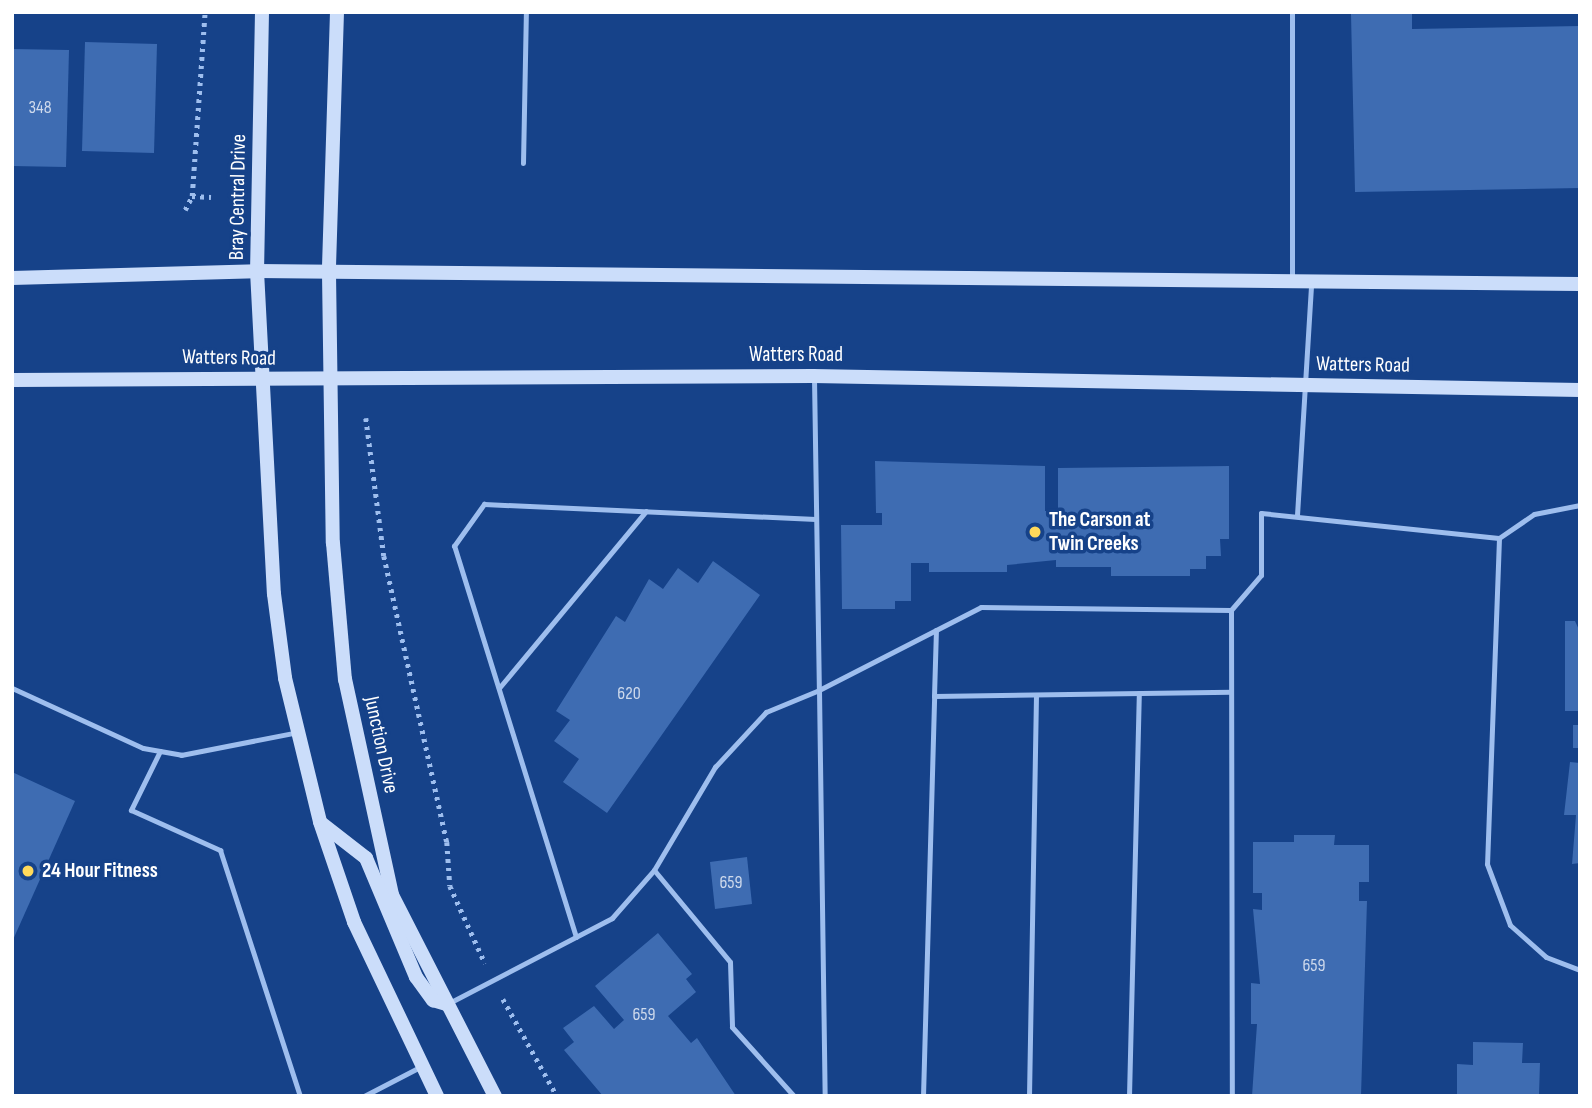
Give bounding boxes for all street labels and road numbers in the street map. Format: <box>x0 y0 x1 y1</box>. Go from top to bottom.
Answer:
street label: Bray Central Drive <box>224 134 252 260</box>
street label: Watters Road <box>749 342 843 368</box>
street label: Watters Road <box>182 345 276 371</box>
street label: Watters Road <box>1316 352 1410 378</box>
street label: Junction Drive <box>358 694 404 796</box>

